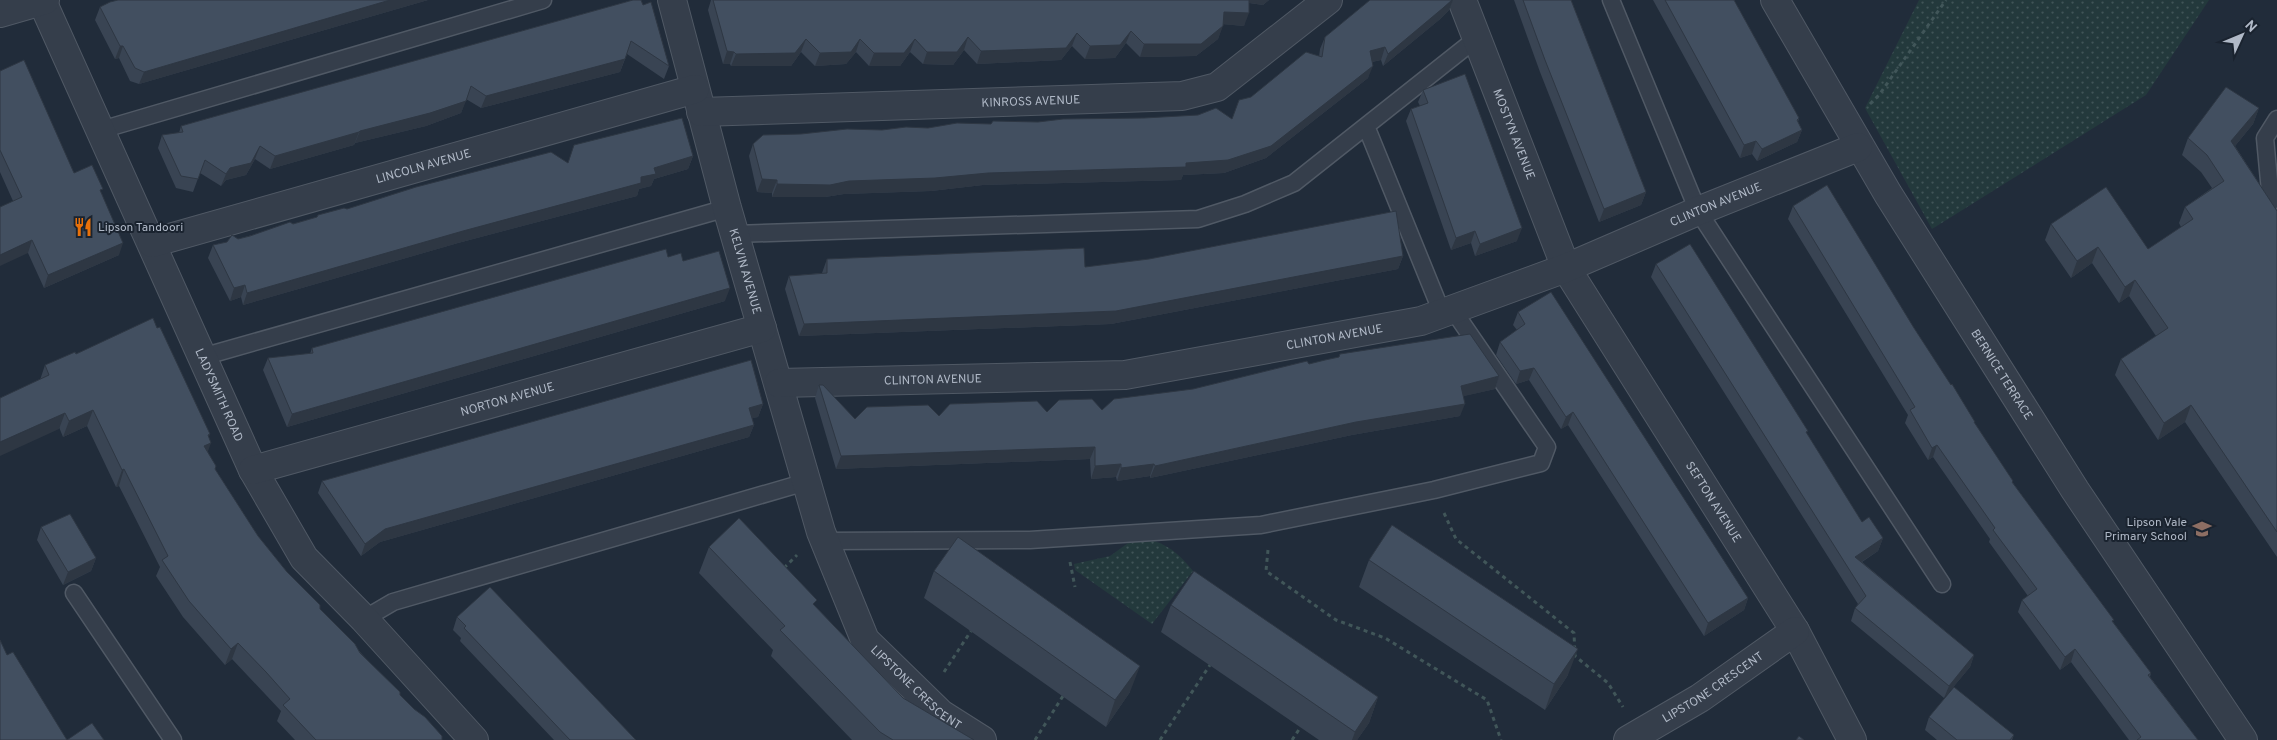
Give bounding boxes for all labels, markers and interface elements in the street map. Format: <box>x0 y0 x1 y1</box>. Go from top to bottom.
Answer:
north arrow <box>2217 10 2267 60</box>
text: N <box>2241 17 2260 37</box>
street label: MOSTYN AVENUE <box>1488 87 1538 182</box>
street label: KINROSS AVENUE <box>981 92 1081 112</box>
street label: LINCOLN AVENUE <box>374 146 473 188</box>
street label: CLINTON AVENUE <box>1668 179 1764 231</box>
restaurant icon: Lipson Tandoori <box>72 216 94 238</box>
place label: Lipson Tandoori <box>98 220 183 236</box>
street label: KELVIN AVENUE <box>724 227 764 316</box>
street label: CLINTON AVENUE <box>1285 321 1384 354</box>
street label: BERNICE TERRACE <box>1967 327 2036 423</box>
street label: LADYSMITH ROAD <box>190 346 246 445</box>
street label: CLINTON AVENUE <box>884 371 982 390</box>
street label: NORTON AVENUE <box>459 379 556 421</box>
street label: SEFTON AVENUE <box>1681 459 1744 546</box>
place label: Lipson Vale Primary School <box>2105 515 2187 545</box>
school or university icon: Lipson Vale Primary School <box>2191 518 2213 540</box>
street label: LIPSTONE CRESCENT <box>866 643 964 734</box>
street label: LIPSTONE CRESCENT <box>1660 649 1767 727</box>

